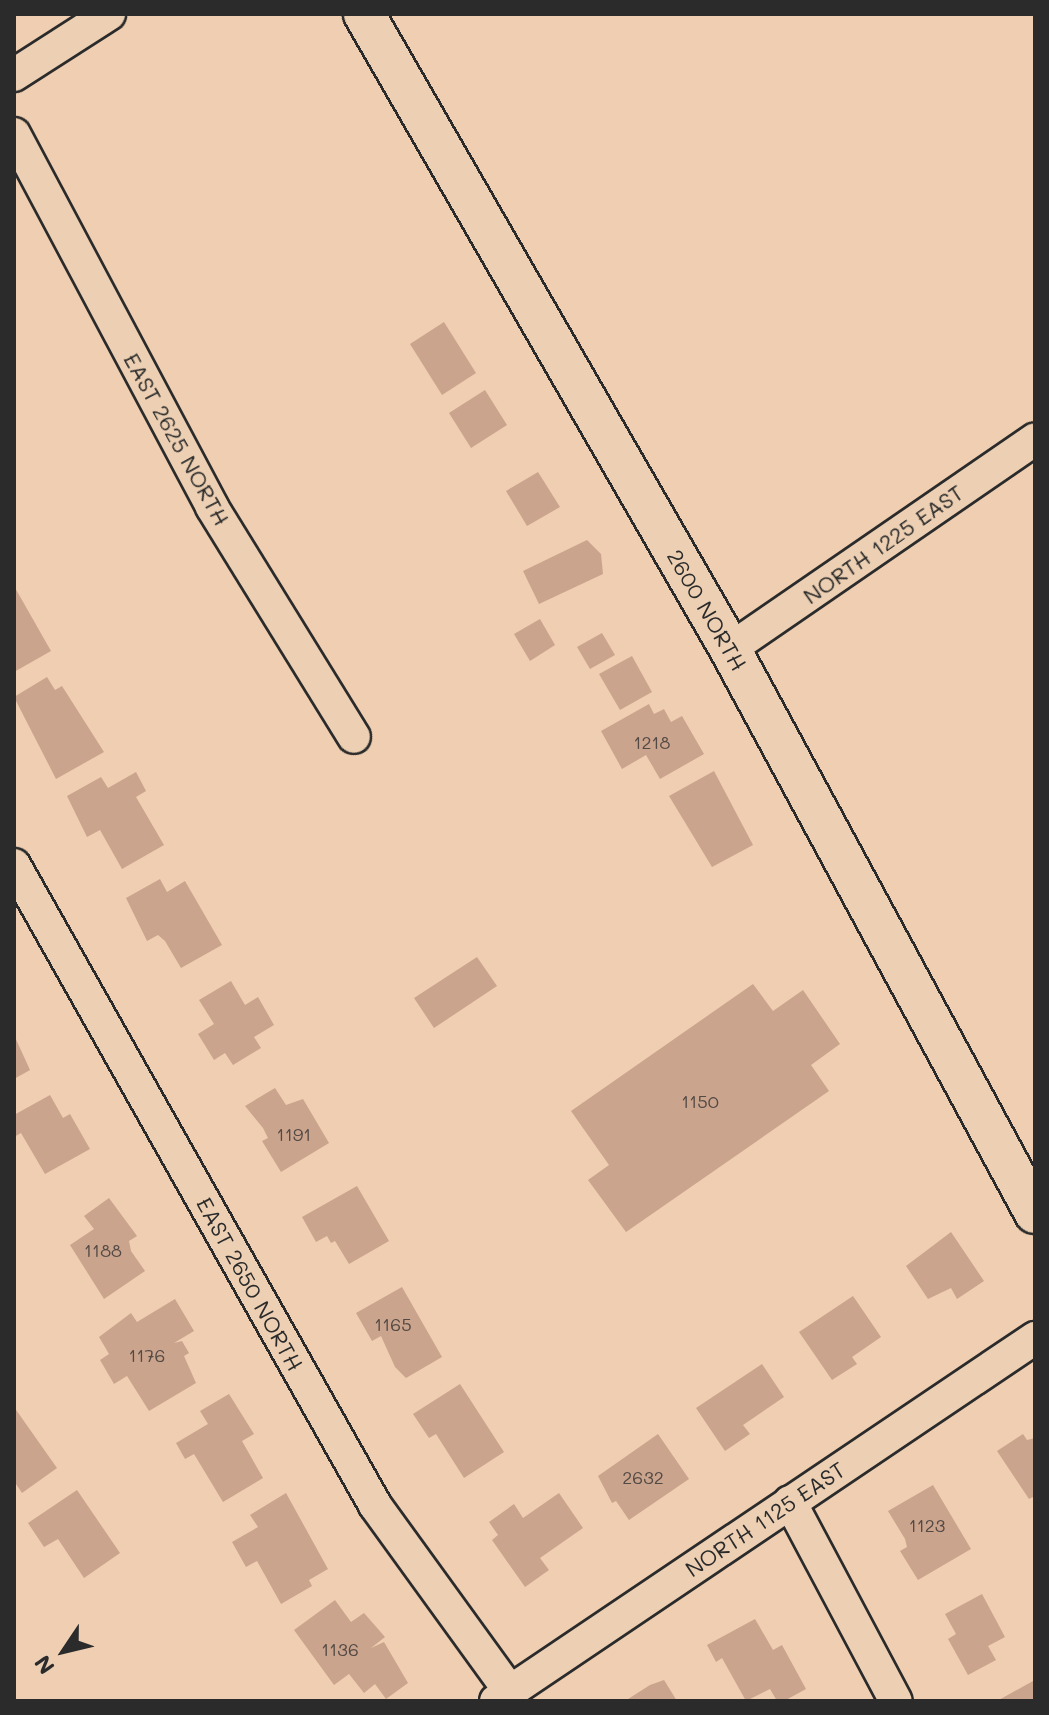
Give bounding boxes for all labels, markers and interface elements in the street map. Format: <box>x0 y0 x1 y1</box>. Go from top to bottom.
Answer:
street label: EAST 2625 NORTH <box>119 348 235 530</box>
street label: NORTH 1225 EAST <box>798 479 968 609</box>
street label: 2600 NORTH <box>662 545 752 675</box>
house number: 1218 <box>633 731 671 753</box>
house number: 1150 <box>681 1090 719 1112</box>
house number: 1191 <box>277 1123 311 1145</box>
street label: EAST 2650 NORTH <box>191 1193 309 1375</box>
house number: 1188 <box>84 1239 122 1261</box>
house number: 1165 <box>374 1313 412 1335</box>
house number: 1176 <box>129 1344 165 1366</box>
street label: NORTH 1125 EAST <box>680 1456 850 1582</box>
house number: 2632 <box>622 1466 664 1488</box>
house number: 1123 <box>909 1514 945 1536</box>
north arrow <box>24 1611 104 1691</box>
house number: 1136 <box>321 1638 359 1660</box>
text: N <box>27 1650 61 1680</box>

